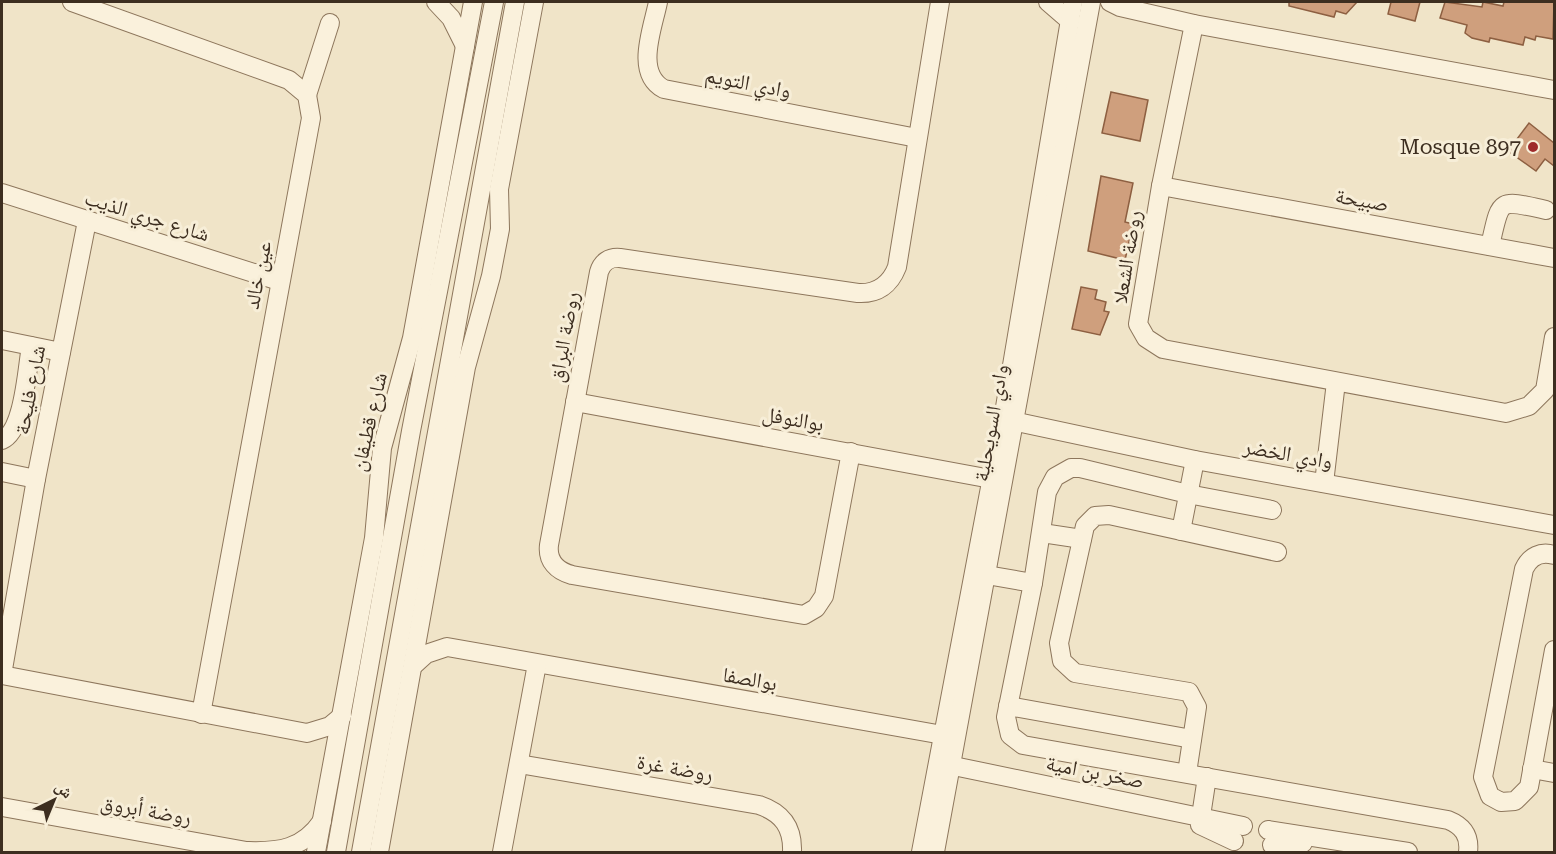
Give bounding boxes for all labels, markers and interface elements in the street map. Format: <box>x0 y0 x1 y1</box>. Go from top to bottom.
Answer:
street label: وادي التويم <box>702 63 793 107</box>
place label: Mosque 897 <box>1400 135 1521 159</box>
marker: Mosque 897 <box>1526 140 1540 154</box>
street label: صبيحة <box>1333 184 1391 216</box>
street label: شارع جري الذيب <box>80 186 212 250</box>
street label: روضة الشعلا <box>1108 209 1146 305</box>
street label: عين خالد <box>240 239 277 311</box>
street label: روضة البراق <box>544 290 585 385</box>
street label: شارع فليحة <box>10 343 51 437</box>
street label: وادي السويحلية <box>969 363 1017 484</box>
street label: شارع قطيفان <box>346 370 393 474</box>
street label: بوالنوفل <box>760 402 826 437</box>
street label: وادي الخضر <box>1240 434 1334 478</box>
street label: بوالصفا <box>721 662 779 696</box>
street label: روضة غرة <box>635 750 715 786</box>
street label: صخر بن امية <box>1044 751 1146 794</box>
north arrow <box>24 770 84 830</box>
text: ش <box>51 777 77 802</box>
street label: روضة أبروق <box>98 790 193 831</box>

